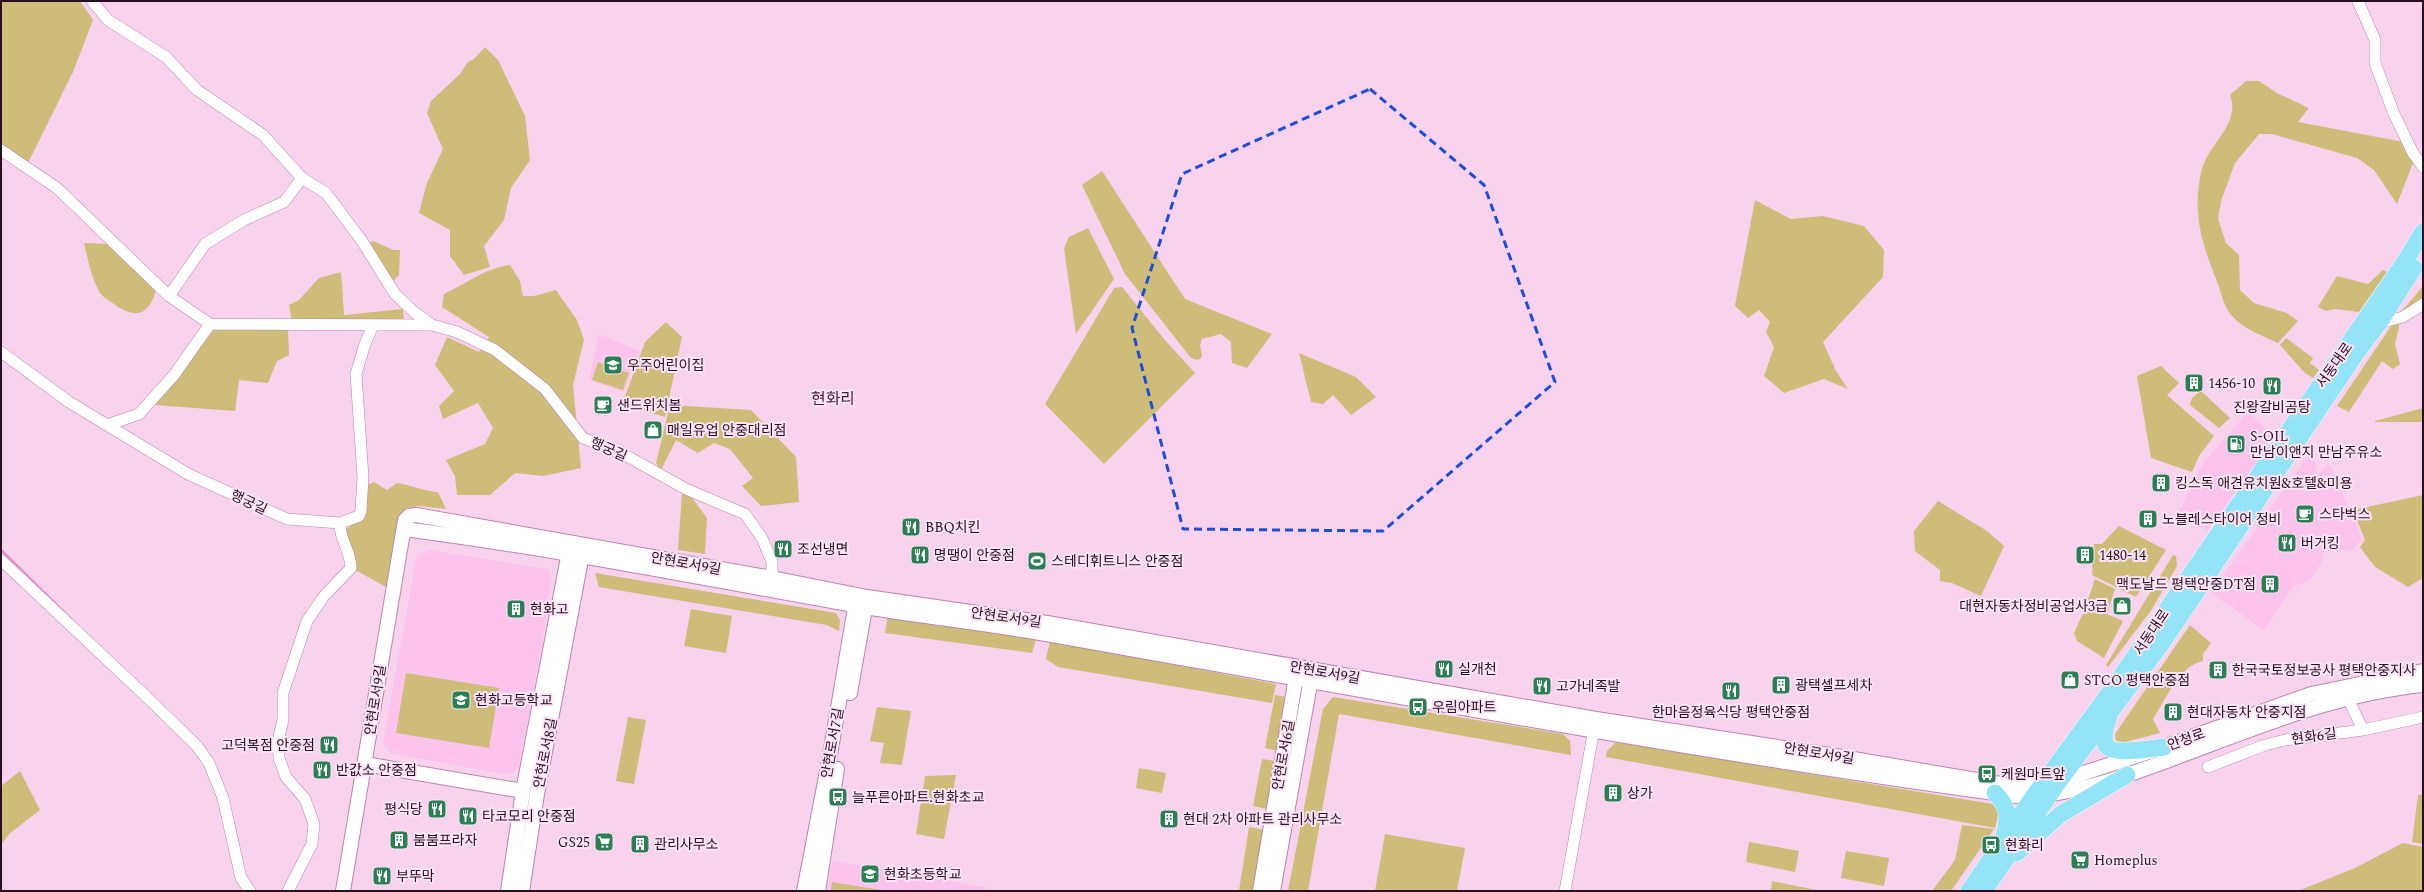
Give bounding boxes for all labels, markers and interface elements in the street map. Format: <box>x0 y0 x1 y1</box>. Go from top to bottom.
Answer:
street label: 서동대로 <box>2311 338 2358 392</box>
school or university icon: 우주어린이집 <box>602 354 624 376</box>
place label: 우주어린이집 <box>627 355 704 376</box>
building icon: 1456-10 <box>2183 372 2205 394</box>
place label: 1456-10 <box>2208 373 2255 394</box>
restaurant icon: 진왕갈비곰탕 <box>2261 375 2283 397</box>
district label: 현화리 <box>811 387 855 411</box>
cafe icon: 샌드위치봄 <box>592 394 614 416</box>
place label: 샌드위치봄 <box>617 395 682 416</box>
place label: 진왕갈비곰탕 <box>2233 397 2311 418</box>
shop icon: 매일유업 안중대리점 <box>642 419 664 441</box>
place label: 매일유업 안중대리점 <box>667 420 786 441</box>
place label: S-OIL 만남이앤지 만남주유소 <box>2250 426 2382 463</box>
street label: 행궁길 <box>587 432 631 467</box>
fuel station icon: S-OIL 만남이앤지 만남주유소 <box>2225 433 2247 455</box>
building icon: 킹스독 애견유치원&호텔&미용 <box>2150 472 2172 494</box>
place label: 킹스독 애견유치원&호텔&미용 <box>2175 473 2353 494</box>
street label: 행궁길 <box>227 485 271 520</box>
cafe icon: 스타벅스 <box>2294 503 2316 525</box>
place label: 스타벅스 <box>2319 504 2371 525</box>
building icon: 노블레스타이어 정비 <box>2137 508 2159 530</box>
place label: 노블레스타이어 정비 <box>2162 509 2281 530</box>
restaurant icon: BBQ치킨 <box>900 516 922 538</box>
place label: BBQ치킨 <box>925 517 980 538</box>
restaurant icon: 버거킹 <box>2276 532 2298 554</box>
place label: 버거킹 <box>2301 533 2340 554</box>
restaurant icon: 조선냉면 <box>772 538 794 560</box>
place label: 조선냉면 <box>797 539 849 560</box>
restaurant icon: 명땡이 안중점 <box>909 544 931 566</box>
building icon: 1480-14 <box>2074 544 2096 566</box>
place label: 명땡이 안중점 <box>934 545 1015 566</box>
place label: 1480-14 <box>2099 545 2146 566</box>
street label: 안현로서9길 <box>649 547 723 580</box>
sports icon: 스테디휘트니스 안중점 <box>1026 550 1048 572</box>
place label: 스테디휘트니스 안중점 <box>1051 551 1183 572</box>
building icon: 맥도날드 평택안중DT점 <box>2259 573 2281 595</box>
place label: 맥도날드 평택안중DT점 <box>2116 574 2256 595</box>
shop icon: 대현자동차정비공업사3급 <box>2111 595 2133 617</box>
place label: 대현자동차정비공업사3급 <box>1959 596 2108 617</box>
building icon: 현화고 <box>505 598 527 620</box>
place label: 현화고 <box>530 599 569 620</box>
street label: 안현로서9길 <box>969 602 1043 633</box>
street label: 서동대로 <box>2128 605 2175 660</box>
street label: 안현로서9길 <box>1288 656 1362 689</box>
restaurant icon: 실개천 <box>1433 658 1455 680</box>
place label: 실개천 <box>1458 659 1497 680</box>
building icon: 한국국토정보공사 평택안중지사 <box>2207 659 2229 681</box>
place label: 한국국토정보공사 평택안중지사 <box>2232 660 2416 681</box>
street label: 안현로서9길 <box>360 663 391 737</box>
shop icon: STCO 평택안중점 <box>2059 669 2081 691</box>
place label: STCO 평택안중점 <box>2084 670 2190 691</box>
building icon: 광택셀프세차 <box>1770 674 1792 696</box>
restaurant icon: 고가네족발 <box>1531 675 1553 697</box>
place label: 광택셀프세차 <box>1795 675 1872 696</box>
place label: 고가네족발 <box>1556 676 1621 697</box>
restaurant icon: 한마음정육식당 평택안중점 <box>1720 680 1742 702</box>
school or university icon: 현화고등학교 <box>450 689 472 711</box>
place label: 현화고등학교 <box>475 690 552 711</box>
bus stop icon: 우림아파트 <box>1407 696 1429 718</box>
place label: 우림아파트 <box>1432 697 1497 718</box>
building icon: 현대자동차 안중지점 <box>2162 701 2184 723</box>
place label: 한마음정육식당 평택안중점 <box>1652 702 1810 723</box>
place label: 현대자동차 안중지점 <box>2187 702 2306 723</box>
street label: 안현로서7길 <box>816 706 849 780</box>
street label: 안현로서8길 <box>528 716 563 790</box>
street label: 안현로서6길 <box>1267 718 1300 792</box>
street label: 안청로 <box>2164 723 2208 756</box>
street label: 현화6길 <box>2290 723 2338 750</box>
restaurant icon: 고덕복점 안중점 <box>318 734 340 756</box>
place label: 고덕복점 안중점 <box>221 735 315 756</box>
street label: 안현로서9길 <box>1782 738 1856 769</box>
restaurant icon: 반값소 안중점 <box>311 759 333 781</box>
place label: 반값소 안중점 <box>336 760 417 781</box>
bus stop icon: 케원마트앞 <box>1976 763 1998 785</box>
place label: 케원마트앞 <box>2001 764 2066 785</box>
building icon: 상가 <box>1602 782 1624 804</box>
place label: 상가 <box>1627 783 1653 804</box>
bus stop icon: 늘푸른아파트.현화초교 <box>827 786 849 808</box>
place label: 늘푸른아파트.현화초교 <box>852 787 984 808</box>
restaurant icon: 평식당 <box>426 798 448 820</box>
place label: 평식당 <box>384 799 423 820</box>
restaurant icon: 타코모리 안중점 <box>457 805 479 827</box>
place label: 타코모리 안중점 <box>482 806 576 827</box>
building icon: 현대 2차 아파트 관리사무소 <box>1158 808 1180 830</box>
place label: 현대 2차 아파트 관리사무소 <box>1183 809 1342 830</box>
building icon: 붐붐프라자 <box>388 829 410 851</box>
place label: 붐붐프라자 <box>413 830 478 851</box>
supermarket icon: GS25 <box>593 831 615 853</box>
place label: GS25 <box>558 832 590 853</box>
building icon: 관리사무소 <box>629 833 651 855</box>
place label: 관리사무소 <box>654 834 719 855</box>
bus stop icon: 현화리 <box>1980 834 2002 856</box>
place label: 현화리 <box>2005 835 2044 856</box>
supermarket icon: Homeplus <box>2069 849 2091 871</box>
place label: Homeplus <box>2094 850 2158 871</box>
school or university icon: 현화초등학교 <box>859 863 881 885</box>
place label: 현화초등학교 <box>884 864 961 885</box>
restaurant icon: 부뚜막 <box>371 865 393 887</box>
place label: 부뚜막 <box>396 866 435 887</box>

